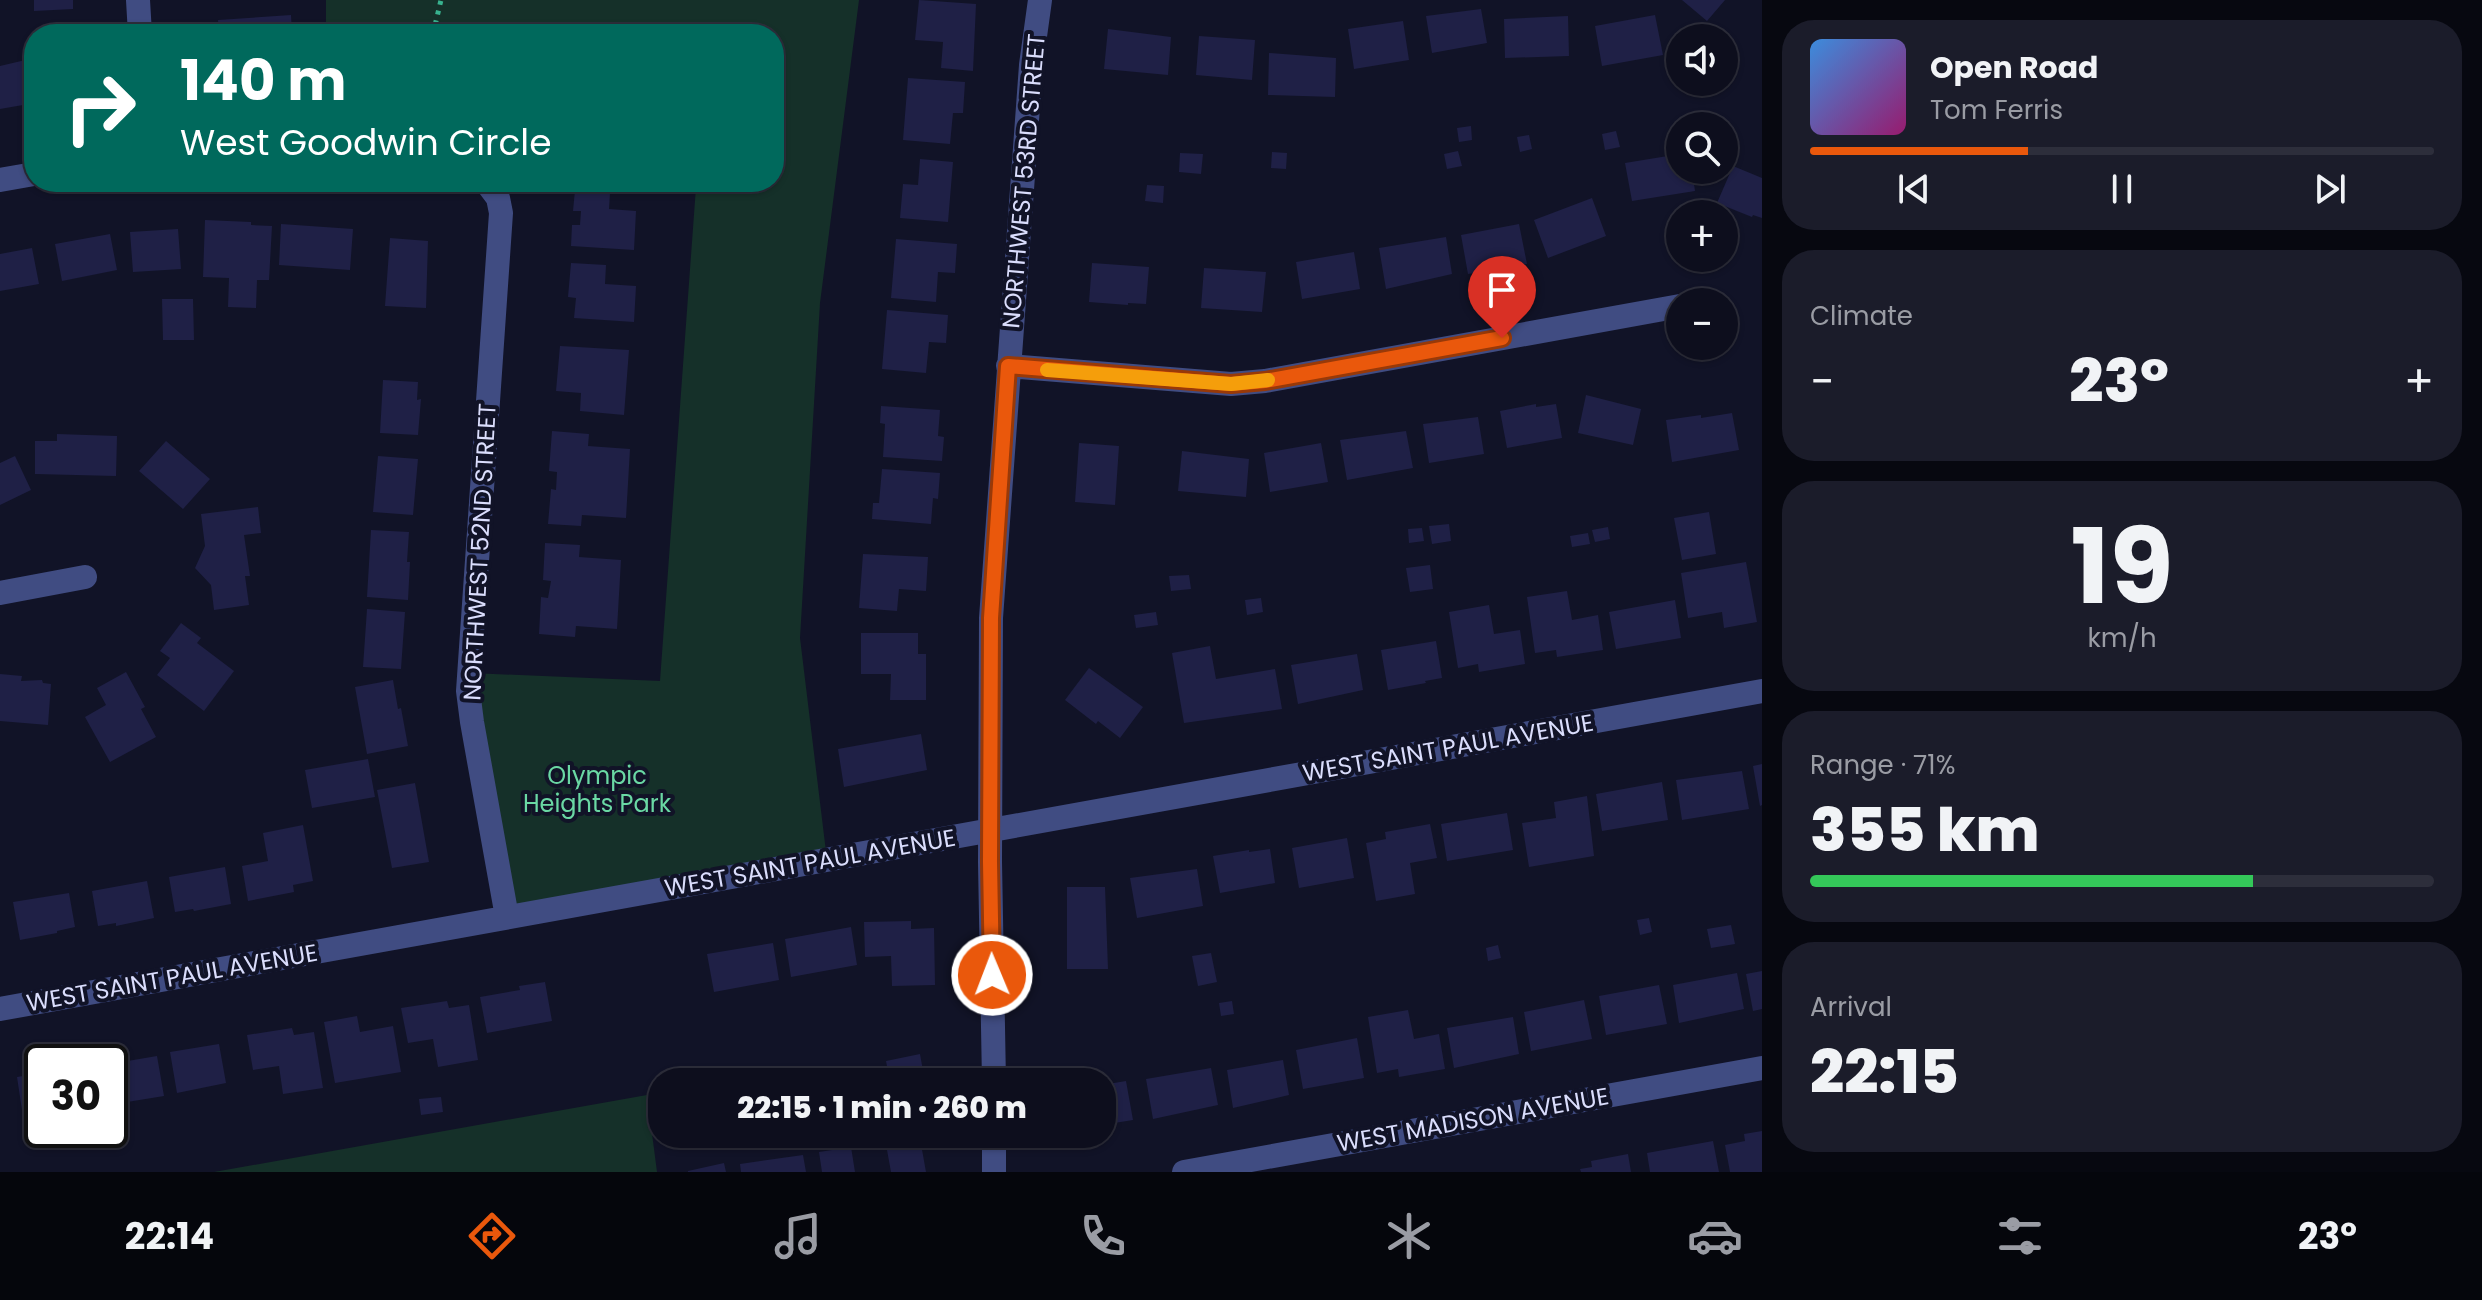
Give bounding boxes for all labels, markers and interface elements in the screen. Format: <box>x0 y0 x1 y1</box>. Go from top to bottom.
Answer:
map controls <box>1666 24 1738 360</box>
button: sound <box>1666 24 1738 96</box>
street label: NORTHWEST 53RD STREET <box>994 32 1053 330</box>
text: 140 m <box>180 41 347 120</box>
text: Open Road <box>1930 46 2098 89</box>
icon: right <box>48 56 152 160</box>
text: Tom Ferris <box>1930 92 2063 128</box>
button: search <box>1666 112 1738 184</box>
text: West Goodwin Circle <box>180 117 552 168</box>
icon: previous <box>1892 167 1936 211</box>
icon: pause <box>2100 167 2144 211</box>
icon: next <box>2308 167 2352 211</box>
button: + <box>1666 200 1738 272</box>
pin <box>1468 256 1536 338</box>
icon: arrive <box>1480 268 1524 312</box>
button: − <box>1666 288 1738 360</box>
text: Climate <box>1810 298 1913 334</box>
text: 23° <box>2069 339 2169 423</box>
text: − <box>1810 351 1834 412</box>
text: + <box>2404 351 2434 412</box>
street label: NORTHWEST 52ND STREET <box>455 403 504 701</box>
text: 19 <box>2070 494 2174 639</box>
text: km/h <box>2087 620 2157 656</box>
street label: WEST SAINT PAUL AVENUE <box>1300 706 1596 789</box>
text: Range · 71% <box>1810 747 1955 783</box>
park label: Olympic Heights Park <box>523 759 672 820</box>
text: 355 km <box>1810 788 2040 872</box>
street label: WEST SAINT PAUL AVENUE <box>662 821 958 904</box>
position arrow <box>950 933 1034 1017</box>
street label: WEST SAINT PAUL AVENUE <box>24 936 320 1019</box>
text: Arrival <box>1810 989 1892 1025</box>
text: 22:15 <box>1810 1030 1959 1114</box>
speed limit sign: 30 <box>24 1044 128 1148</box>
street label: WEST MADISON AVENUE <box>1335 1079 1611 1160</box>
text: 22:15 · 1 min · 260 m <box>737 1086 1027 1129</box>
icon: directions <box>464 1208 520 1264</box>
icon: music <box>770 1208 826 1264</box>
icon: phone <box>1075 1208 1131 1264</box>
icon: climate <box>1381 1208 1437 1264</box>
icon: car <box>1687 1208 1743 1264</box>
icon: filters <box>1992 1208 2048 1264</box>
text: 22:14 <box>125 1211 214 1262</box>
text: 23° <box>2298 1211 2357 1262</box>

